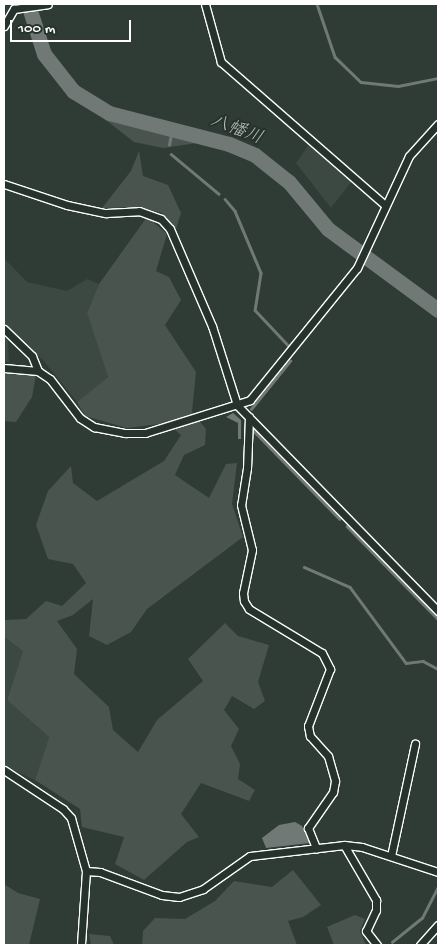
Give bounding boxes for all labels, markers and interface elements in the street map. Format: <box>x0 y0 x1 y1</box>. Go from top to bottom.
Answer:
scale bar <box>12 10 134 42</box>
text: 100 m <box>18 20 55 38</box>
water label: 八幡川 <box>207 111 265 151</box>

